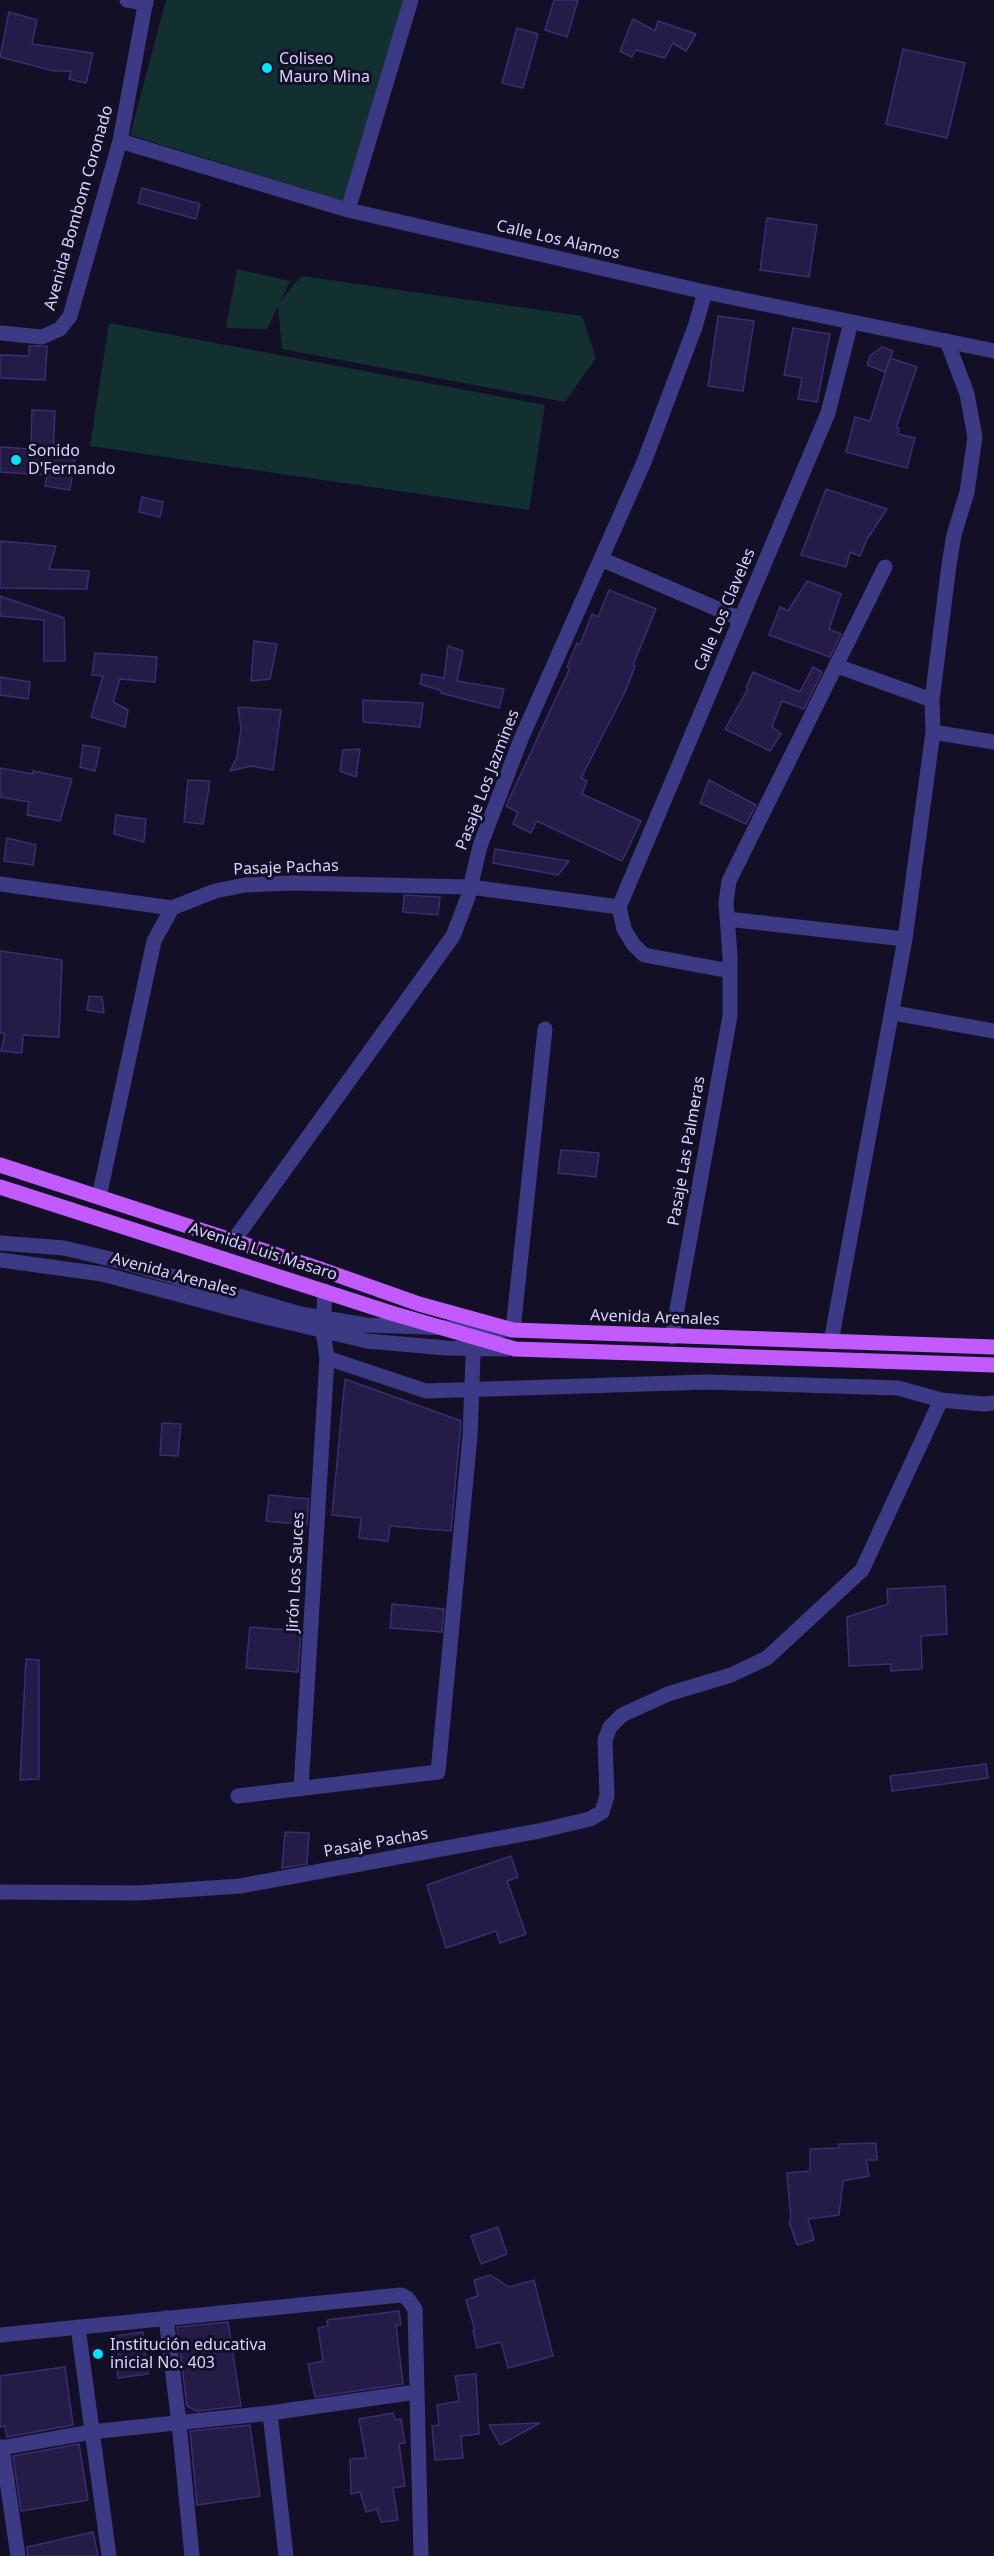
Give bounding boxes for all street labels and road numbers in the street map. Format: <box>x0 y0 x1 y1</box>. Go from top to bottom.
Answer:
street label: Avenida Bombom Coronado <box>41 103 117 313</box>
street label: Calle Los Alamos <box>494 216 622 264</box>
street label: Calle Los Claveles <box>690 546 760 674</box>
street label: Pasaje Los Jazmines <box>452 707 524 853</box>
street label: Pasaje Pachas <box>233 857 339 879</box>
street label: Pasaje Las Palmeras <box>664 1075 710 1227</box>
street label: Avenida Luis Masaro <box>186 1219 340 1285</box>
street label: Avenida Arenales <box>109 1249 239 1301</box>
street label: Avenida Arenales <box>590 1306 720 1330</box>
street label: Jirón Los Sauces <box>283 1511 309 1633</box>
street label: Pasaje Pachas <box>322 1824 430 1862</box>

